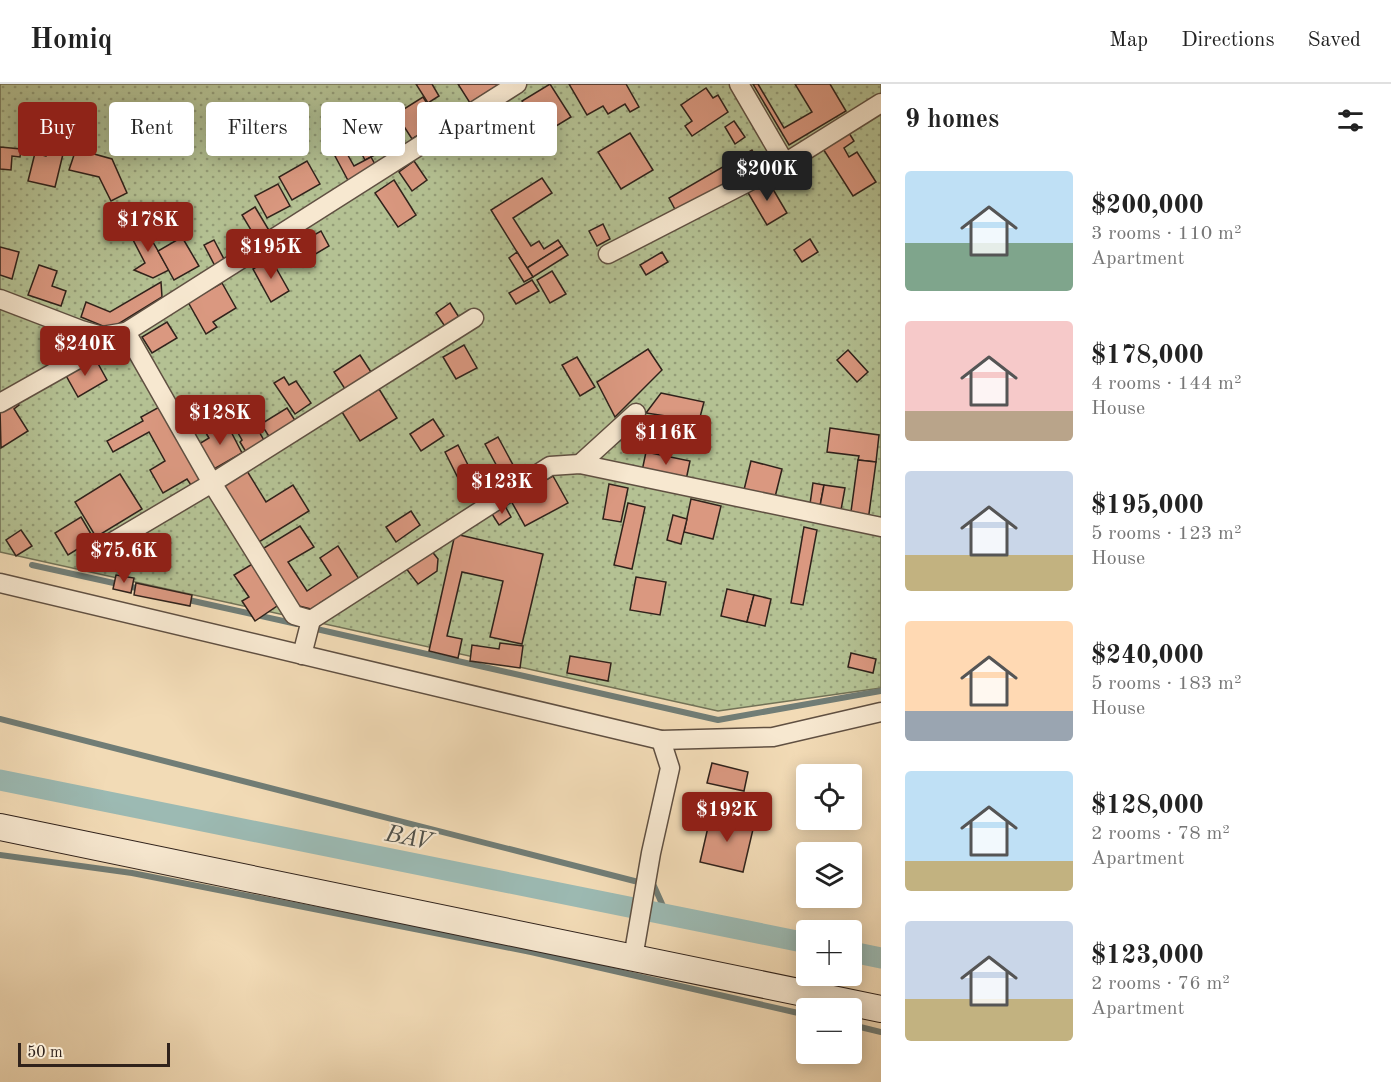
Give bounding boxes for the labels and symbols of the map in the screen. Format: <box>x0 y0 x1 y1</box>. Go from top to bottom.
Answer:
pin: $200K <box>725 151 809 202</box>
pin: $178K <box>106 202 190 253</box>
pin: $195K <box>229 229 313 280</box>
pin: $240K <box>43 326 127 377</box>
pin: $128K <box>178 395 262 446</box>
pin: $116K <box>624 415 708 466</box>
pin: $123K <box>460 464 544 515</box>
pin: $75.6K <box>75 533 173 584</box>
pin: $192K <box>685 792 769 843</box>
water label: BAV <box>382 822 437 856</box>
scale bar <box>18 1040 170 1068</box>

